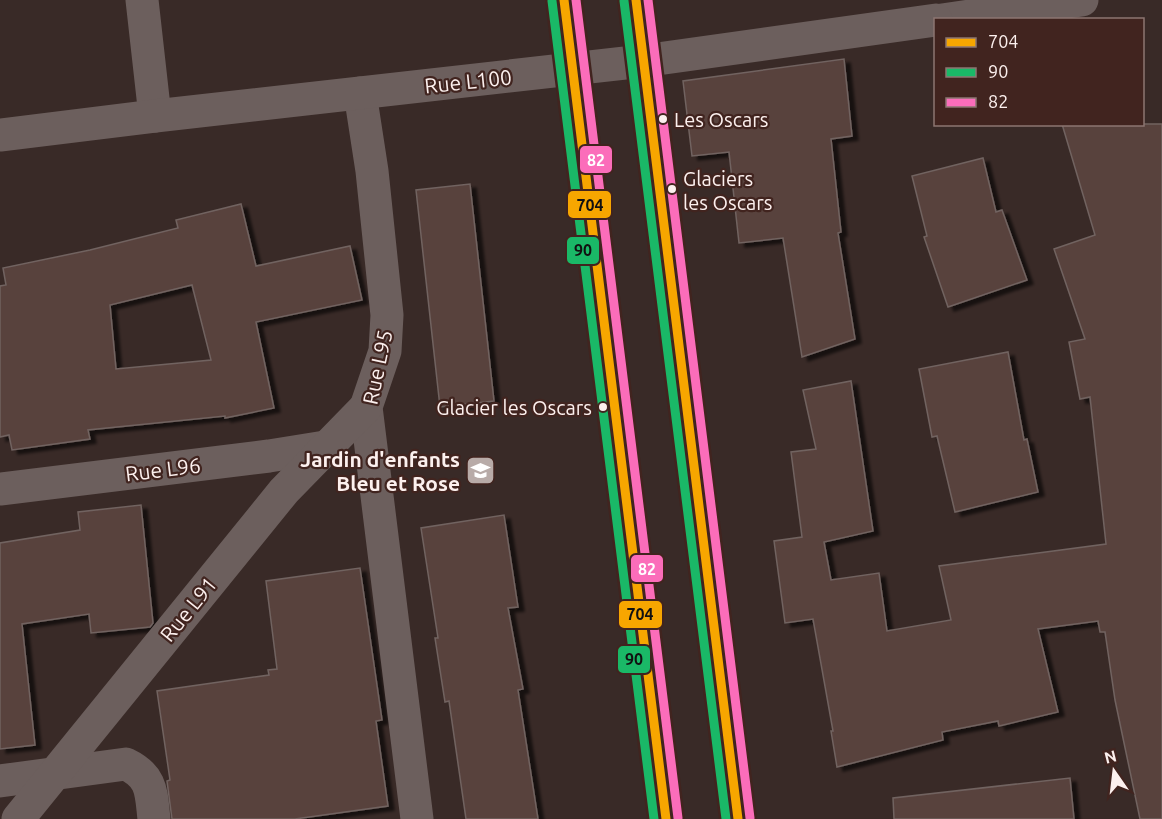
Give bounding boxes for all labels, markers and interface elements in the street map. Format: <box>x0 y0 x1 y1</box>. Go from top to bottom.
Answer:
legend <box>934 18 1144 126</box>
text: 704 <box>988 31 1018 51</box>
text: 90 <box>988 61 1008 81</box>
street label: Rue L100 <box>423 64 513 98</box>
text: 82 <box>988 91 1008 111</box>
place label: Les Oscars <box>674 108 768 131</box>
marker: Les Oscars <box>657 113 669 125</box>
line badge: 82 <box>579 145 613 174</box>
text: 82 <box>587 151 605 169</box>
place label: Glaciers les Oscars <box>683 167 773 214</box>
marker: Glaciers les Oscars <box>666 183 678 195</box>
line badge: 704 <box>567 190 612 219</box>
text: 704 <box>576 196 604 214</box>
line badge: 90 <box>566 236 600 265</box>
text: 90 <box>574 241 592 259</box>
street label: Rue L95 <box>357 327 397 407</box>
place label: Glacier les Oscars <box>436 396 592 419</box>
marker: Glacier les Oscars <box>597 401 609 413</box>
place label: Jardin d'enfants Bleu et Rose <box>300 447 460 495</box>
street label: Rue L96 <box>124 452 202 486</box>
school or university icon: Jardin d'enfants Bleu et Rose <box>465 455 497 487</box>
line badge: 82 <box>630 554 664 583</box>
text: 82 <box>638 560 656 578</box>
street label: Rue L91 <box>155 572 221 646</box>
line badge: 704 <box>618 600 663 629</box>
text: 704 <box>626 605 654 623</box>
line badge: 90 <box>617 645 651 674</box>
text: 90 <box>625 650 643 668</box>
north arrow <box>1084 741 1144 801</box>
text: N <box>1102 746 1118 767</box>

